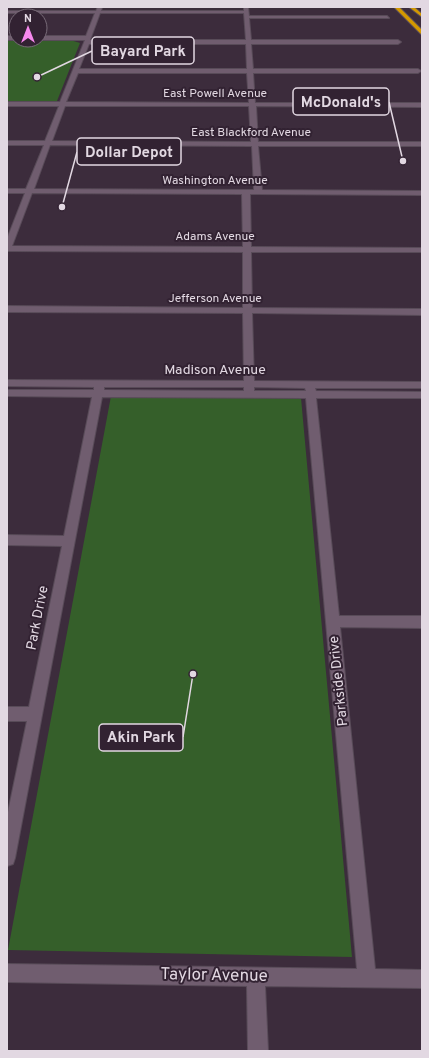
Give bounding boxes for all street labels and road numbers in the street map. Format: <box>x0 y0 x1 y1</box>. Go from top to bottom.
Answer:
street label: East Powell Avenue <box>163 86 267 102</box>
street label: East Blackford Avenue <box>191 125 311 141</box>
street label: Washington Avenue <box>162 173 268 189</box>
street label: Adams Avenue <box>175 229 255 245</box>
street label: Jefferson Avenue <box>168 291 262 307</box>
street label: Madison Avenue <box>164 362 266 379</box>
street label: Park Drive <box>23 584 53 652</box>
street label: Parkside Drive <box>326 635 352 727</box>
street label: Taylor Avenue <box>160 964 268 988</box>

